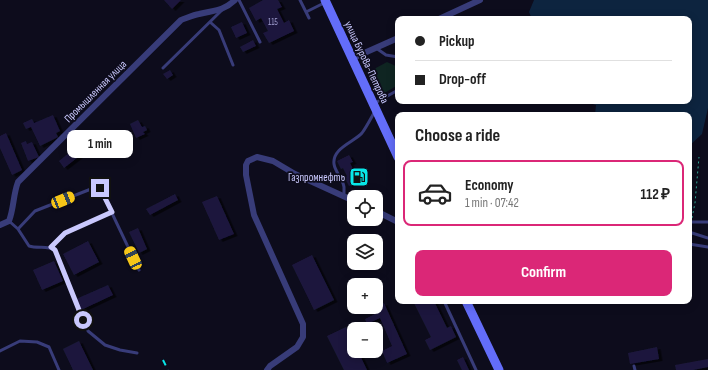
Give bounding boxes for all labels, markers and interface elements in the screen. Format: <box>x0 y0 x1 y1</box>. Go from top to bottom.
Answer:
house number: 115 <box>268 17 278 28</box>
street label: улица Бурова-Петрова <box>342 19 391 105</box>
text: Pickup <box>439 32 475 51</box>
street label: Промышленная улица <box>62 58 129 125</box>
text: Drop-off <box>439 70 486 89</box>
text: Choose a ride <box>415 125 500 146</box>
callout: 1 min <box>67 130 133 158</box>
text: 1 min <box>88 136 112 152</box>
fuel station icon: Газпромнефть <box>348 166 370 188</box>
place label: Газпромнефть <box>288 171 345 184</box>
icon: car <box>417 175 453 211</box>
text: Economy <box>465 176 514 195</box>
route end <box>91 179 109 197</box>
text: 112 ₽ <box>640 185 670 204</box>
car <box>50 190 76 210</box>
map controls <box>347 190 383 358</box>
button: locate <box>347 190 383 226</box>
text: 1 min · 07:42 <box>465 195 519 211</box>
button: layers <box>347 234 383 270</box>
car <box>122 245 144 271</box>
button: Confirm <box>415 250 672 296</box>
button: + <box>347 278 383 314</box>
route start <box>74 311 92 329</box>
button: − <box>347 322 383 358</box>

